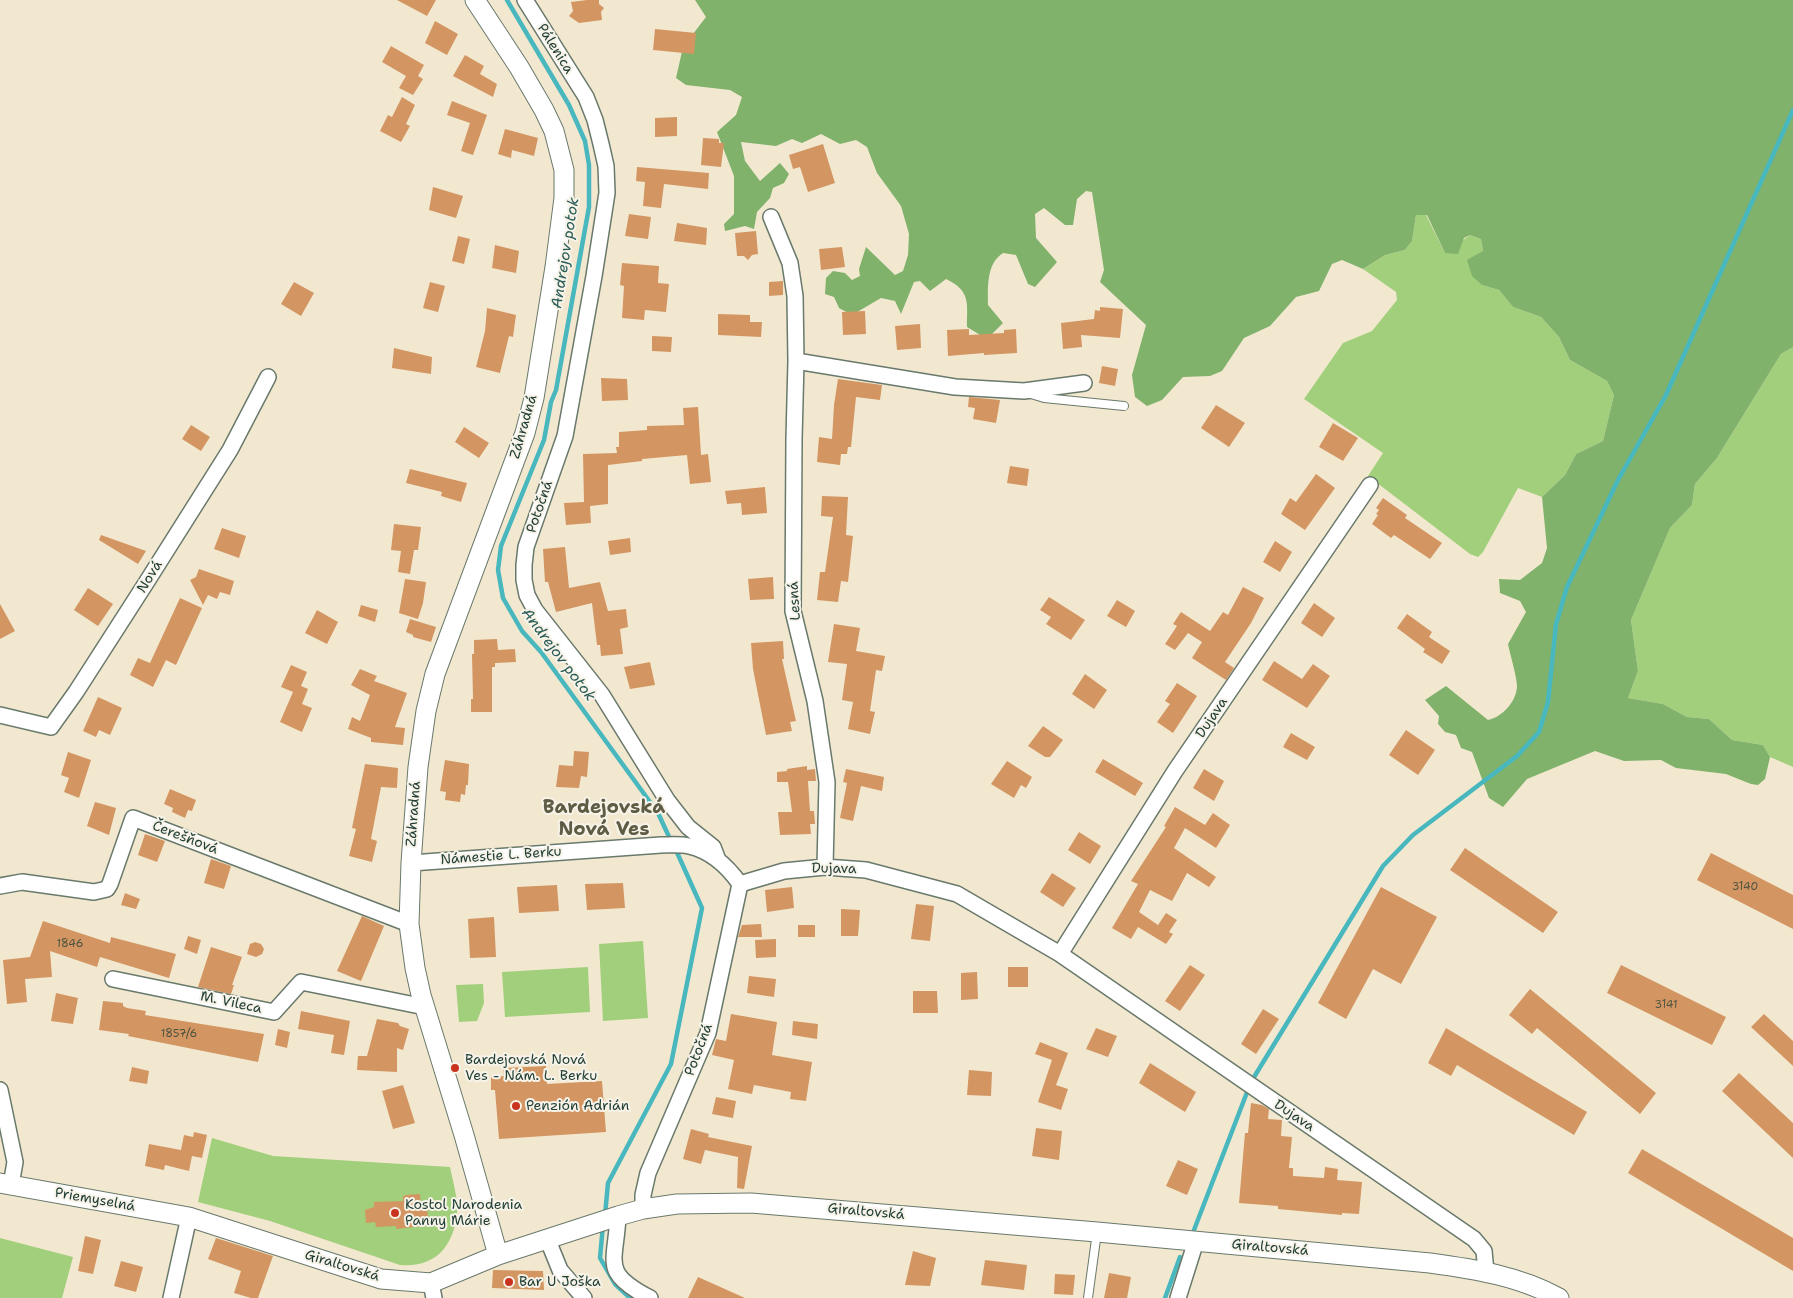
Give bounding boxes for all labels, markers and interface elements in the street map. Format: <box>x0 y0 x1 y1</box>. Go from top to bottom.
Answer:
street label: Pálenica <box>533 21 577 77</box>
water label: Andrejov potok <box>548 196 584 310</box>
street label: Záhradná <box>507 393 541 461</box>
street label: Potočná <box>523 479 557 535</box>
street label: Nová <box>134 558 166 596</box>
street label: Lesná <box>785 581 805 621</box>
water label: Andrejov potok <box>517 605 599 705</box>
street label: Dujava <box>1192 695 1232 741</box>
street label: Záhradná <box>403 781 425 847</box>
district label: Bardejovská Nová Ves <box>543 797 665 841</box>
street label: Čerešňová <box>150 818 220 858</box>
street label: Námestie L. Berku <box>440 843 562 869</box>
street label: Dujava <box>811 860 857 878</box>
house number: 3140 <box>1732 880 1758 894</box>
house number: 1846 <box>57 937 83 951</box>
street label: M. Vileca <box>199 988 263 1018</box>
house number: 3141 <box>1655 998 1677 1012</box>
street label: Potočná <box>681 1022 717 1078</box>
house number: 1857/6 <box>161 1027 197 1041</box>
place label: Bardejovská Nová Ves - Nám. L. Berku <box>465 1052 597 1084</box>
marker: Bardejovská Nová Ves - Nám. L. Berku <box>449 1062 461 1074</box>
street label: Dujava <box>1271 1096 1317 1136</box>
place label: Penzión Adrián <box>526 1098 629 1114</box>
marker: Penzión Adrián <box>510 1100 522 1112</box>
street label: Priemyselná <box>53 1185 137 1215</box>
place label: Kostol Narodenia Panny Márie <box>405 1197 522 1230</box>
street label: Giraltovská <box>827 1200 905 1224</box>
marker: Kostol Narodenia Panny Márie <box>389 1207 401 1219</box>
street label: Giraltovská <box>1231 1236 1309 1260</box>
street label: Giraltovská <box>303 1247 381 1285</box>
place label: Bar U Joška <box>519 1274 601 1290</box>
marker: Bar U Joška <box>503 1276 515 1288</box>

